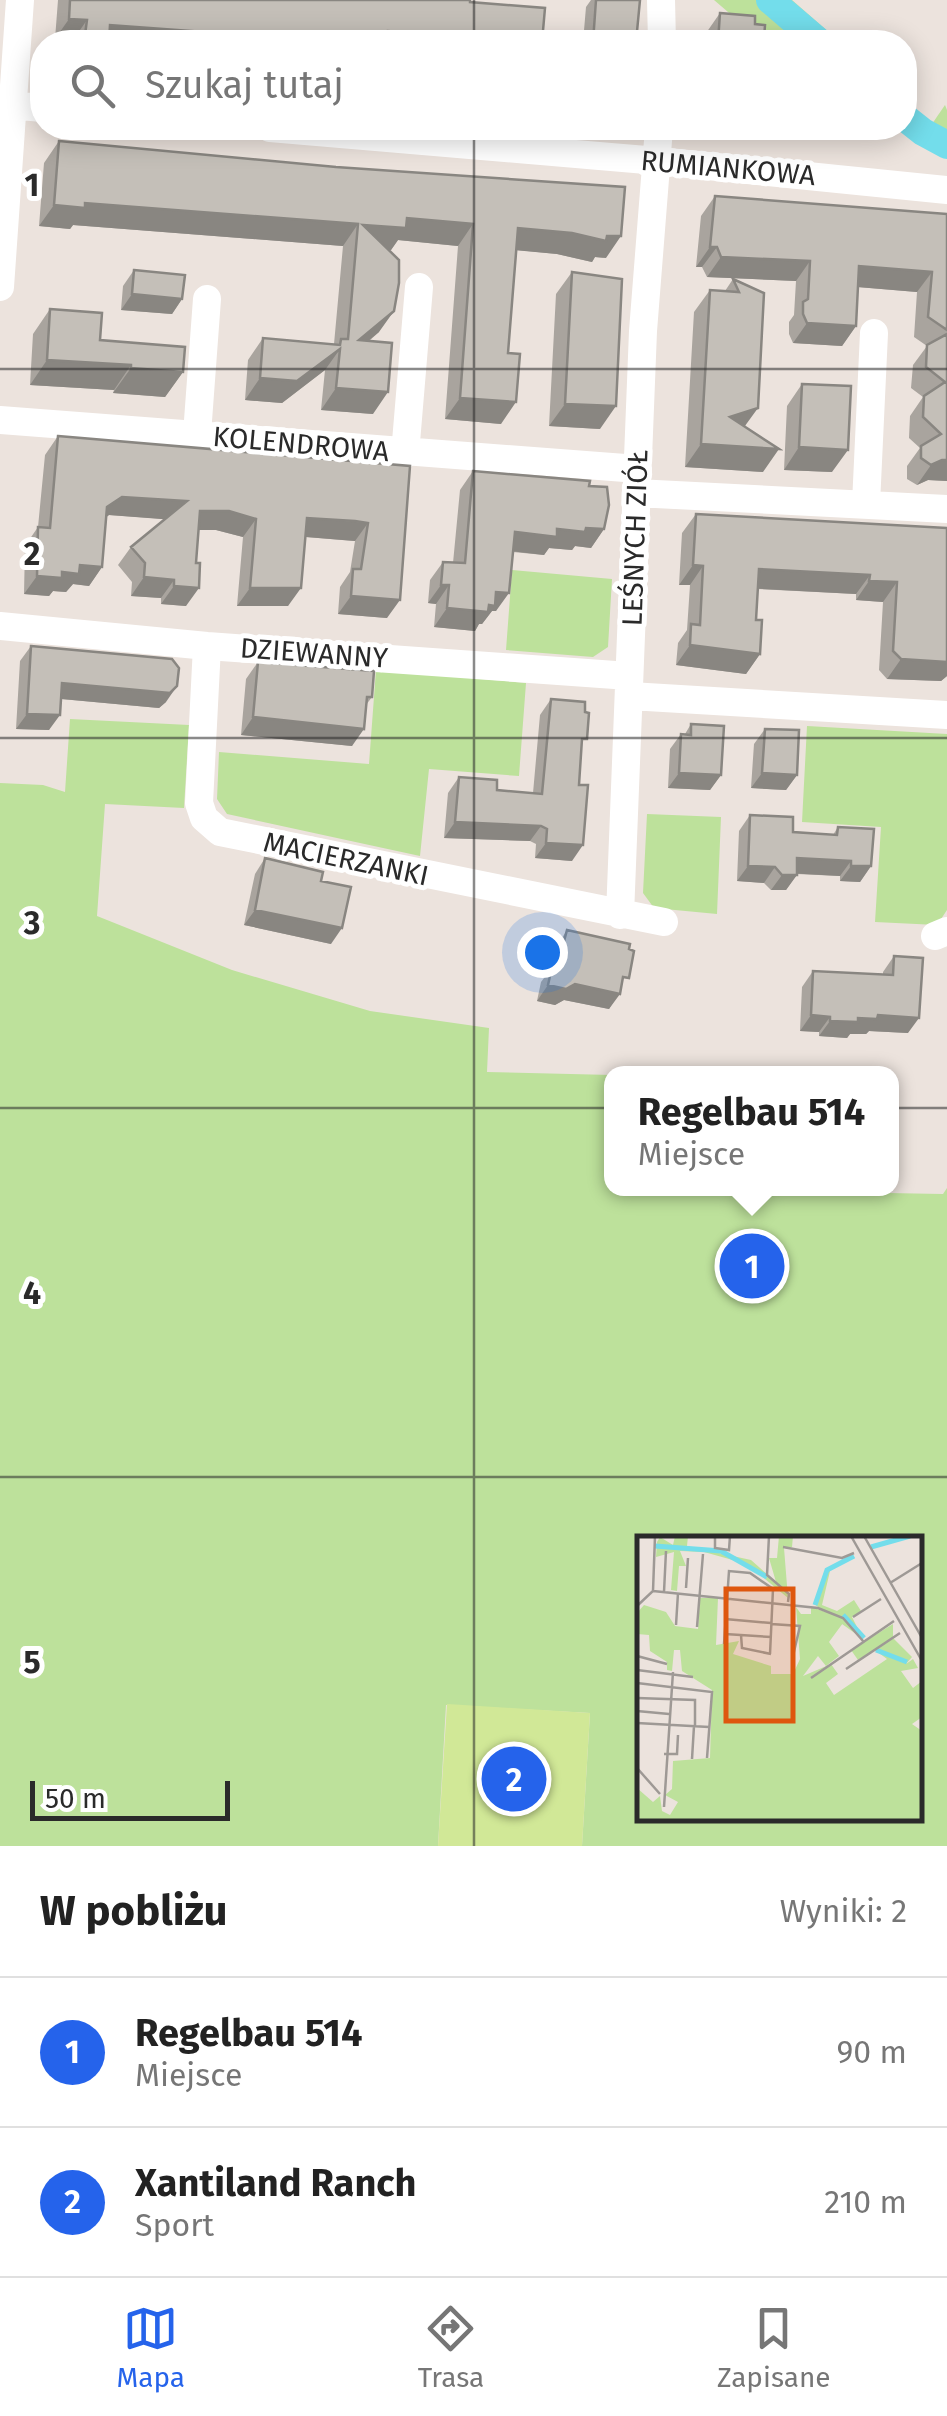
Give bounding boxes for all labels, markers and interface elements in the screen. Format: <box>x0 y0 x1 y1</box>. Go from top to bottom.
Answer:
search box <box>30 30 917 140</box>
icon: search <box>65 58 120 113</box>
text: Szukaj tutaj <box>145 62 344 108</box>
street label: RUMIANKOWA <box>639 144 817 192</box>
text: 1 <box>25 166 39 204</box>
street label: KOLENDROWA <box>211 420 391 468</box>
street label: LEŚNYCH ZIÓŁ <box>615 449 655 627</box>
text: 2 <box>24 535 40 573</box>
street label: DZIEWANNY <box>239 631 390 675</box>
street label: MACIERZANKI <box>261 825 431 893</box>
text: 3 <box>23 904 40 942</box>
your location <box>517 927 568 978</box>
popup <box>604 1066 899 1196</box>
text: Regelbau 514 <box>638 1089 865 1135</box>
text: Miejsce <box>638 1135 745 1173</box>
pin: 1 <box>720 1228 784 1304</box>
text: 4 <box>23 1274 41 1312</box>
inset map <box>637 1536 922 1821</box>
text: 5 <box>23 1643 41 1681</box>
pin: 2 <box>482 1742 546 1816</box>
scale bar <box>30 1776 230 1820</box>
text: 50 m <box>45 1782 106 1815</box>
text: W pobliżu <box>40 1886 227 1936</box>
text: Wyniki: 2 <box>780 1892 907 1930</box>
text: Regelbau 514 <box>135 2010 362 2056</box>
text: 1 <box>65 2033 80 2071</box>
text: 90 m <box>836 2033 907 2071</box>
text: Miejsce <box>135 2056 242 2094</box>
text: Xantiland Ranch <box>135 2160 416 2206</box>
text: 2 <box>64 2183 81 2221</box>
text: 210 m <box>824 2183 907 2221</box>
text: Sport <box>135 2206 214 2244</box>
tab: Mapa <box>116 2301 185 2394</box>
tab: Trasa <box>418 2301 484 2394</box>
tab: Zapisane <box>717 2301 831 2394</box>

